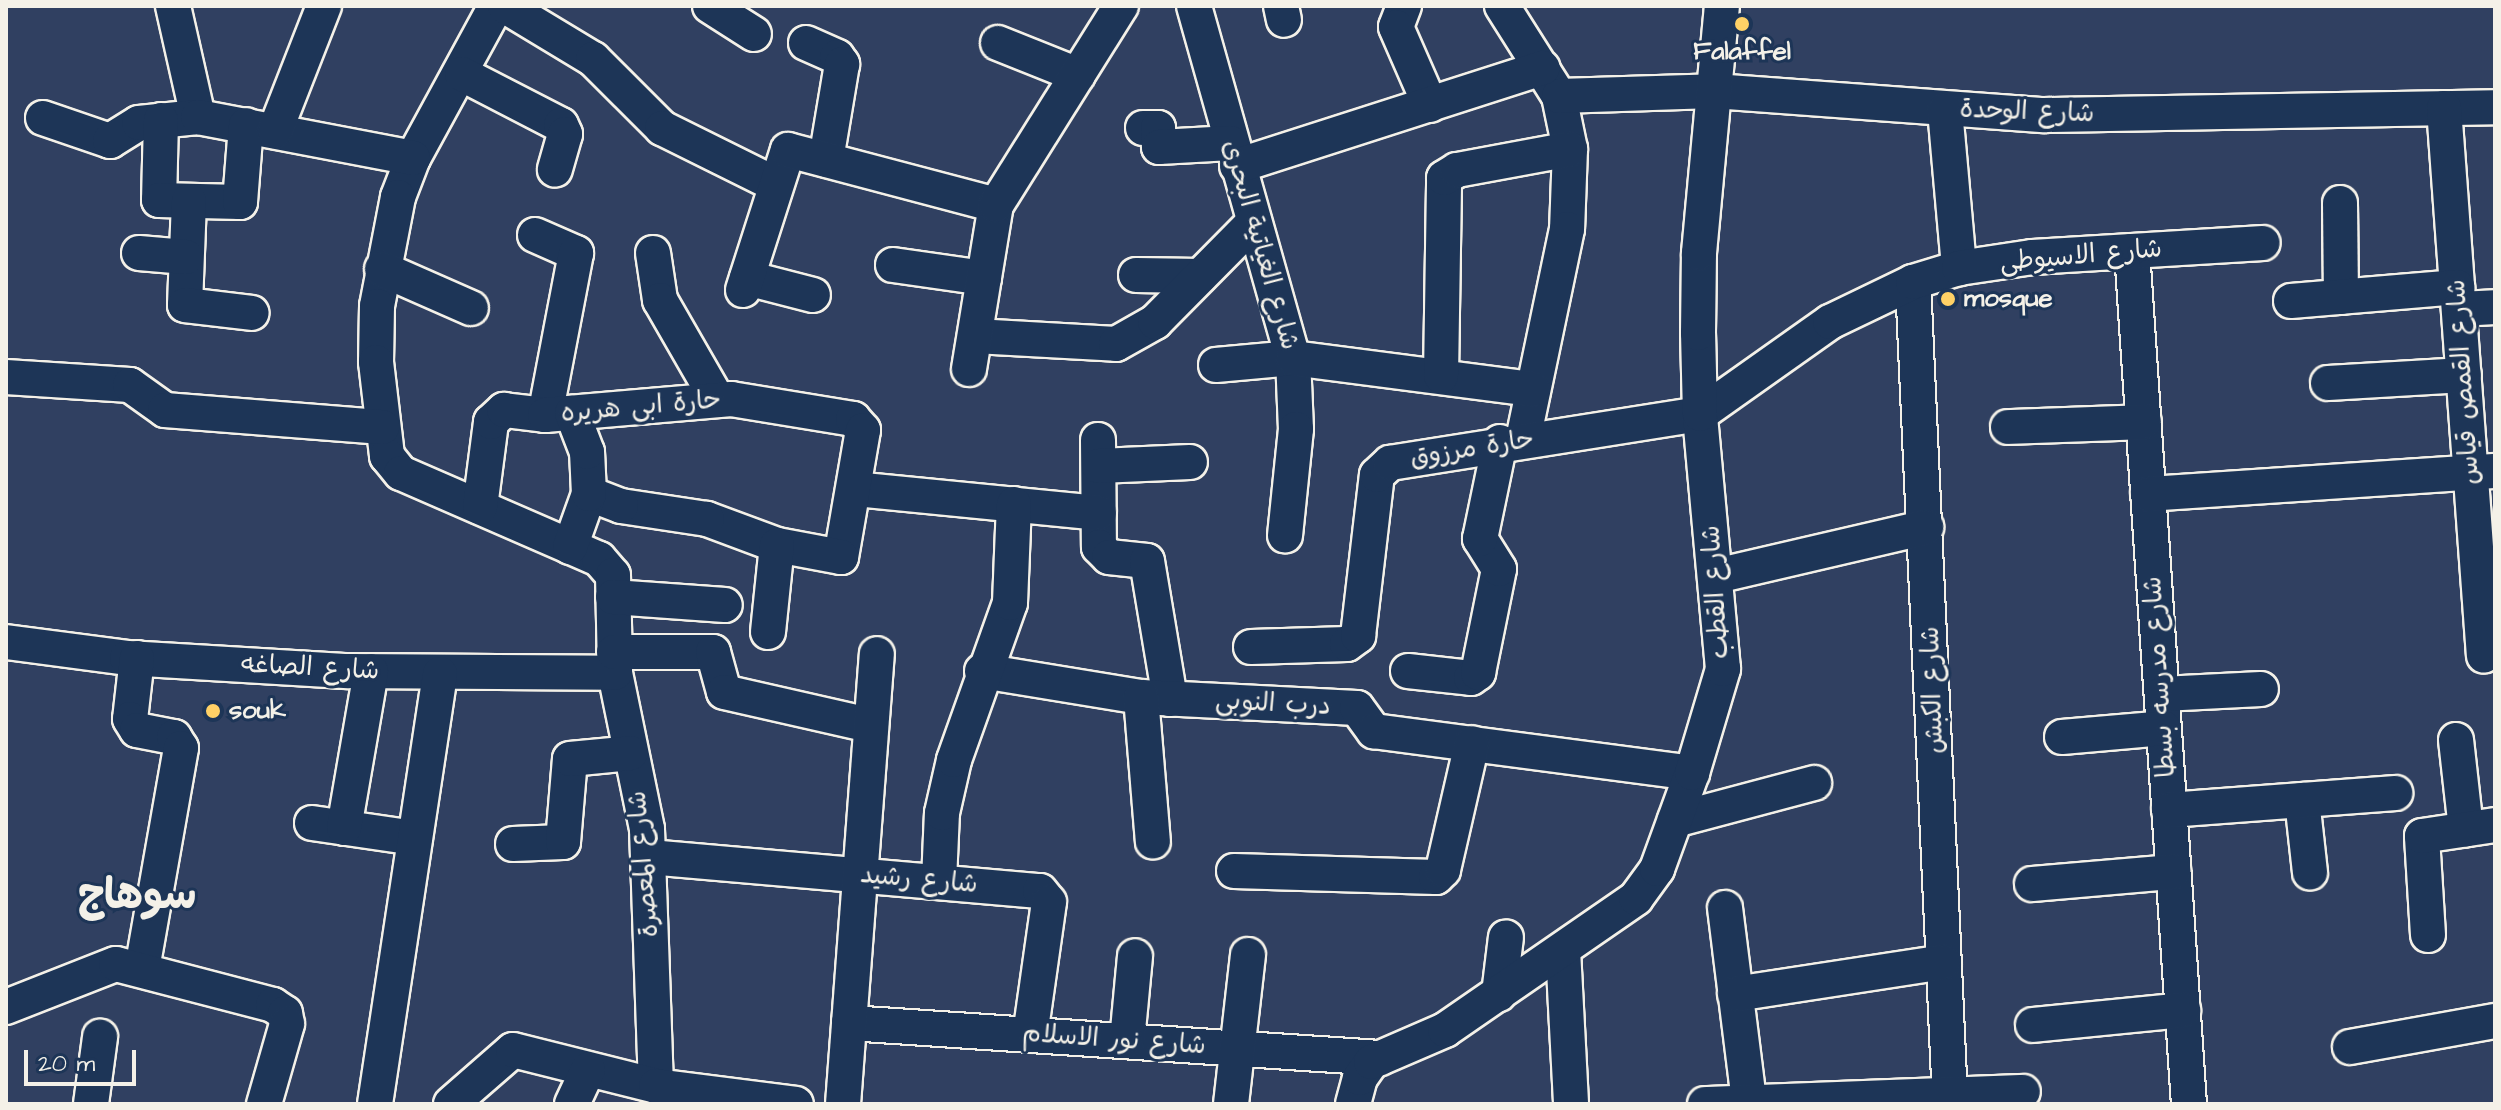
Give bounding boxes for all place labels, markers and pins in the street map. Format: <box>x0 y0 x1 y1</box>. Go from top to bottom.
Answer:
marker: Falaffel <box>1733 15 1751 33</box>
place label: Falaffel <box>1693 36 1791 68</box>
place label: mosque <box>1964 283 2053 315</box>
marker: mosque <box>1939 290 1957 308</box>
place label: souk <box>229 695 286 727</box>
marker: souk <box>204 702 222 720</box>

